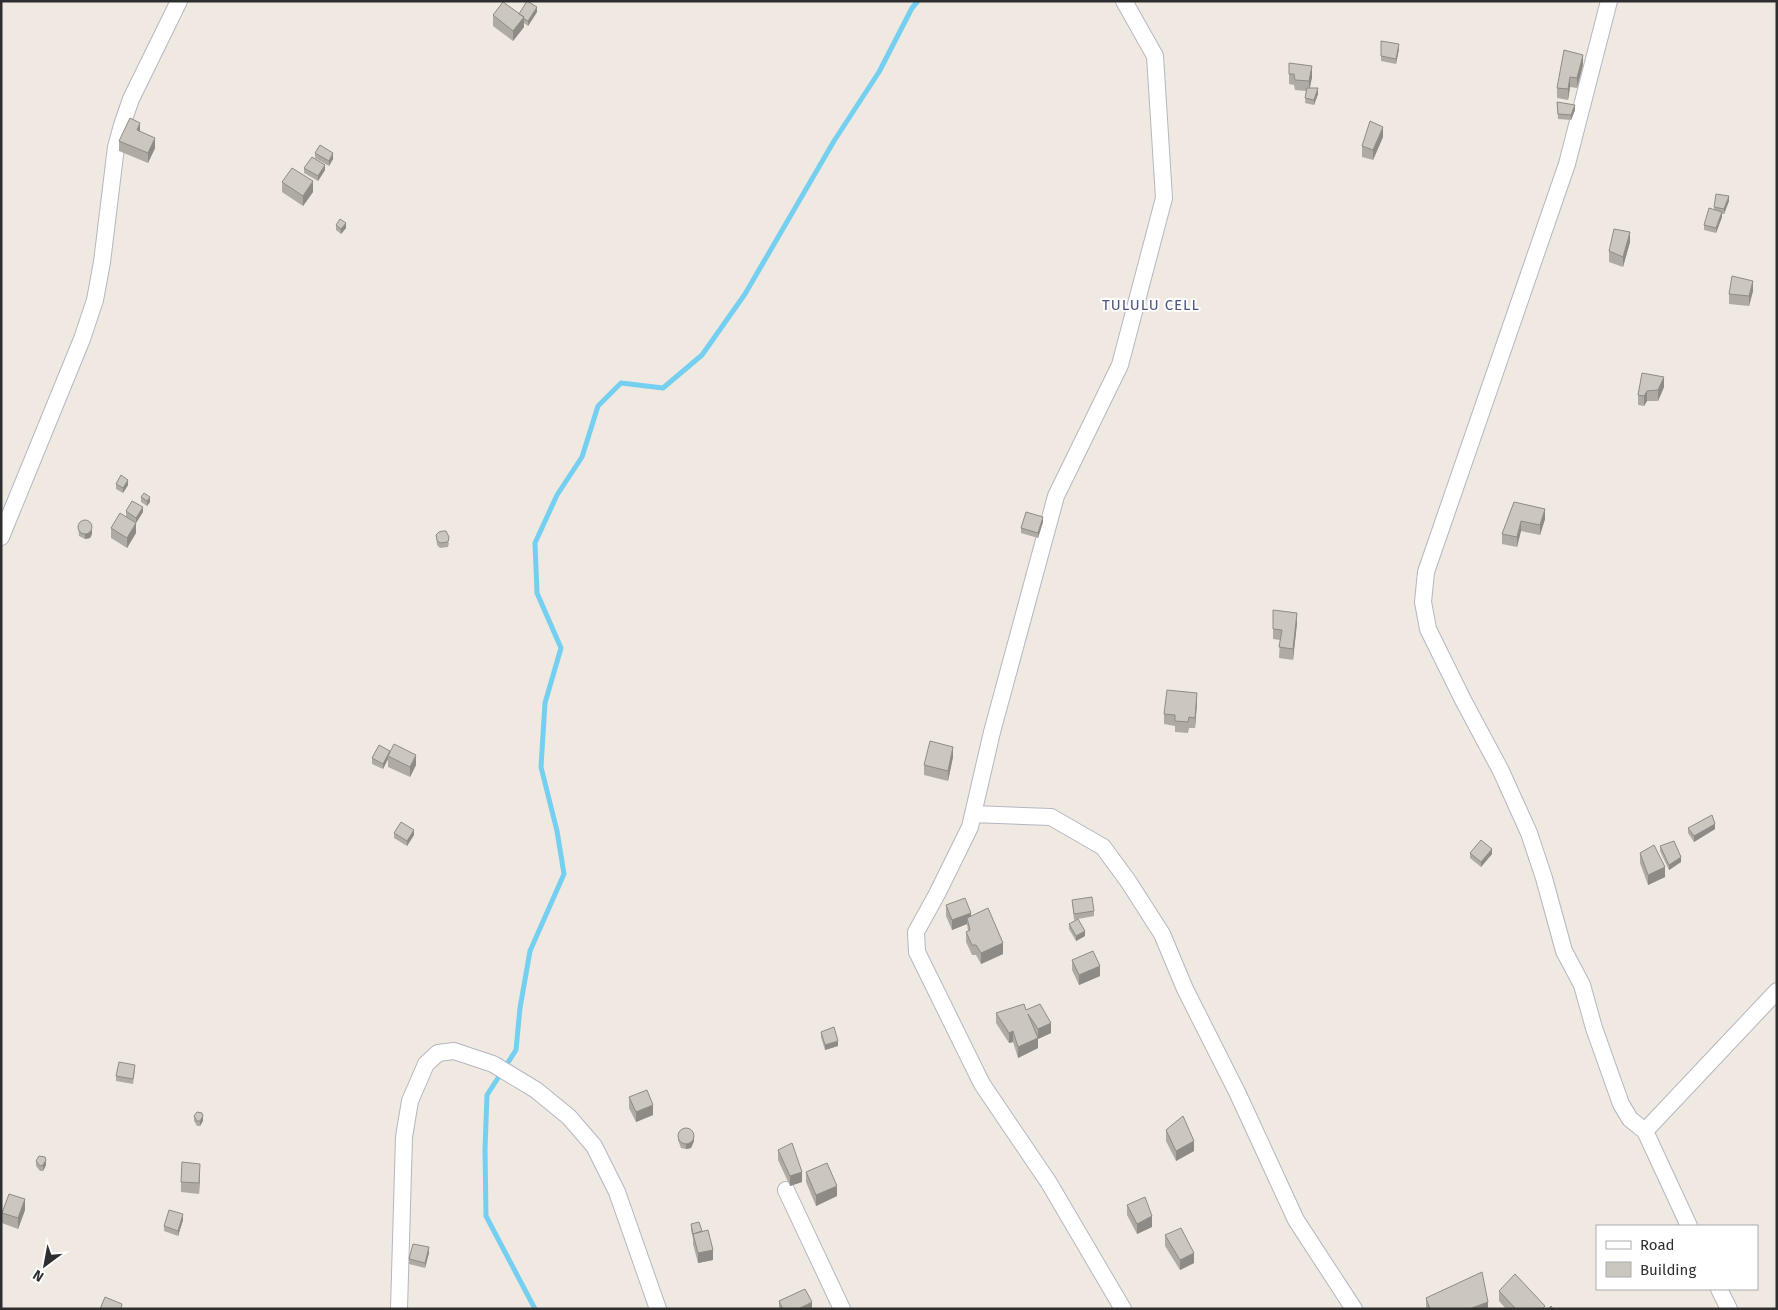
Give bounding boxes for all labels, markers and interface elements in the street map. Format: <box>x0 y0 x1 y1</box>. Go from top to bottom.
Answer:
district label: TULULU CELL <box>1102 296 1200 314</box>
legend <box>1596 1225 1758 1290</box>
text: Road <box>1640 1236 1675 1254</box>
north arrow <box>20 1240 70 1290</box>
text: Building <box>1640 1261 1696 1279</box>
text: N <box>30 1266 47 1285</box>

